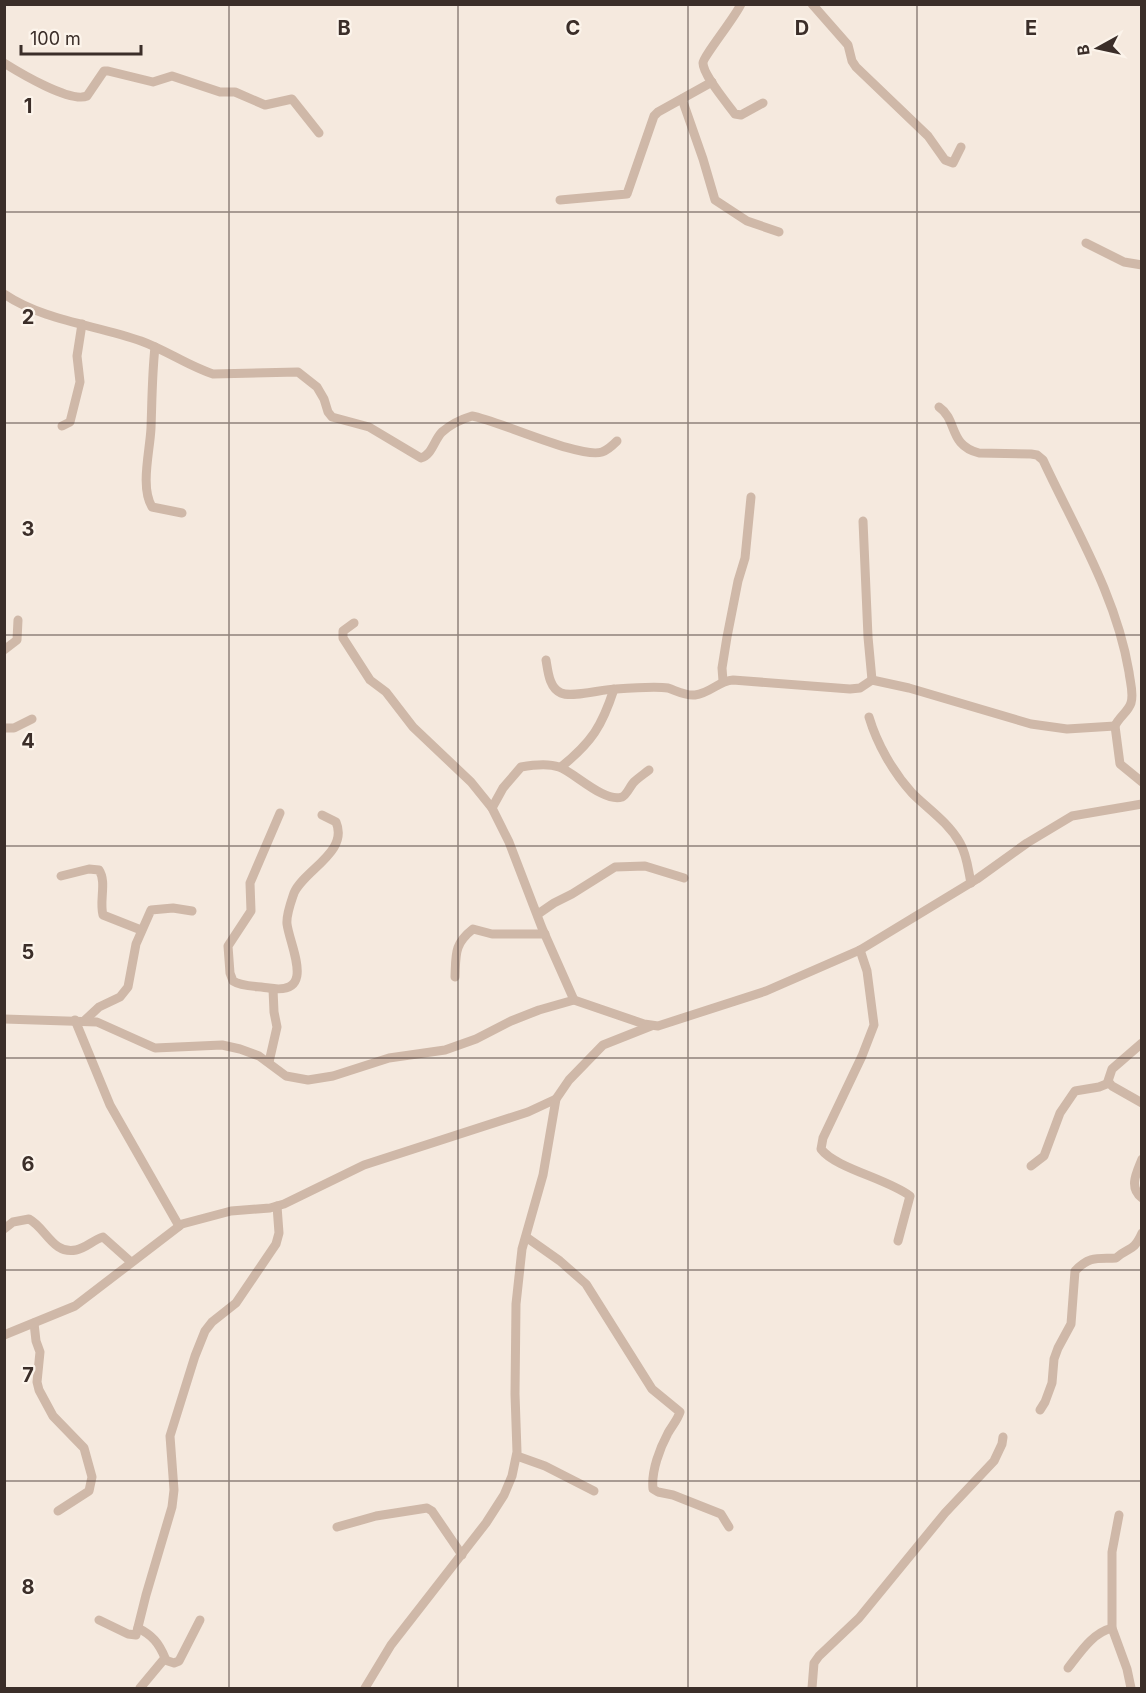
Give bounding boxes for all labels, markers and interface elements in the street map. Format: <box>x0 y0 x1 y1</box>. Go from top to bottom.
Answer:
text: B <box>337 16 351 40</box>
text: C <box>566 16 580 40</box>
text: D <box>795 16 809 40</box>
text: E <box>1025 16 1037 40</box>
scale bar <box>21 18 141 56</box>
north arrow <box>1068 18 1128 78</box>
text: 100 m <box>30 28 81 49</box>
text: B <box>1073 43 1094 57</box>
text: 1 <box>24 94 32 118</box>
text: 2 <box>22 305 34 329</box>
text: 3 <box>22 517 34 541</box>
text: 4 <box>21 729 35 753</box>
text: 5 <box>22 940 34 964</box>
text: 6 <box>22 1152 35 1176</box>
text: 7 <box>22 1363 34 1387</box>
text: 8 <box>21 1575 35 1599</box>

